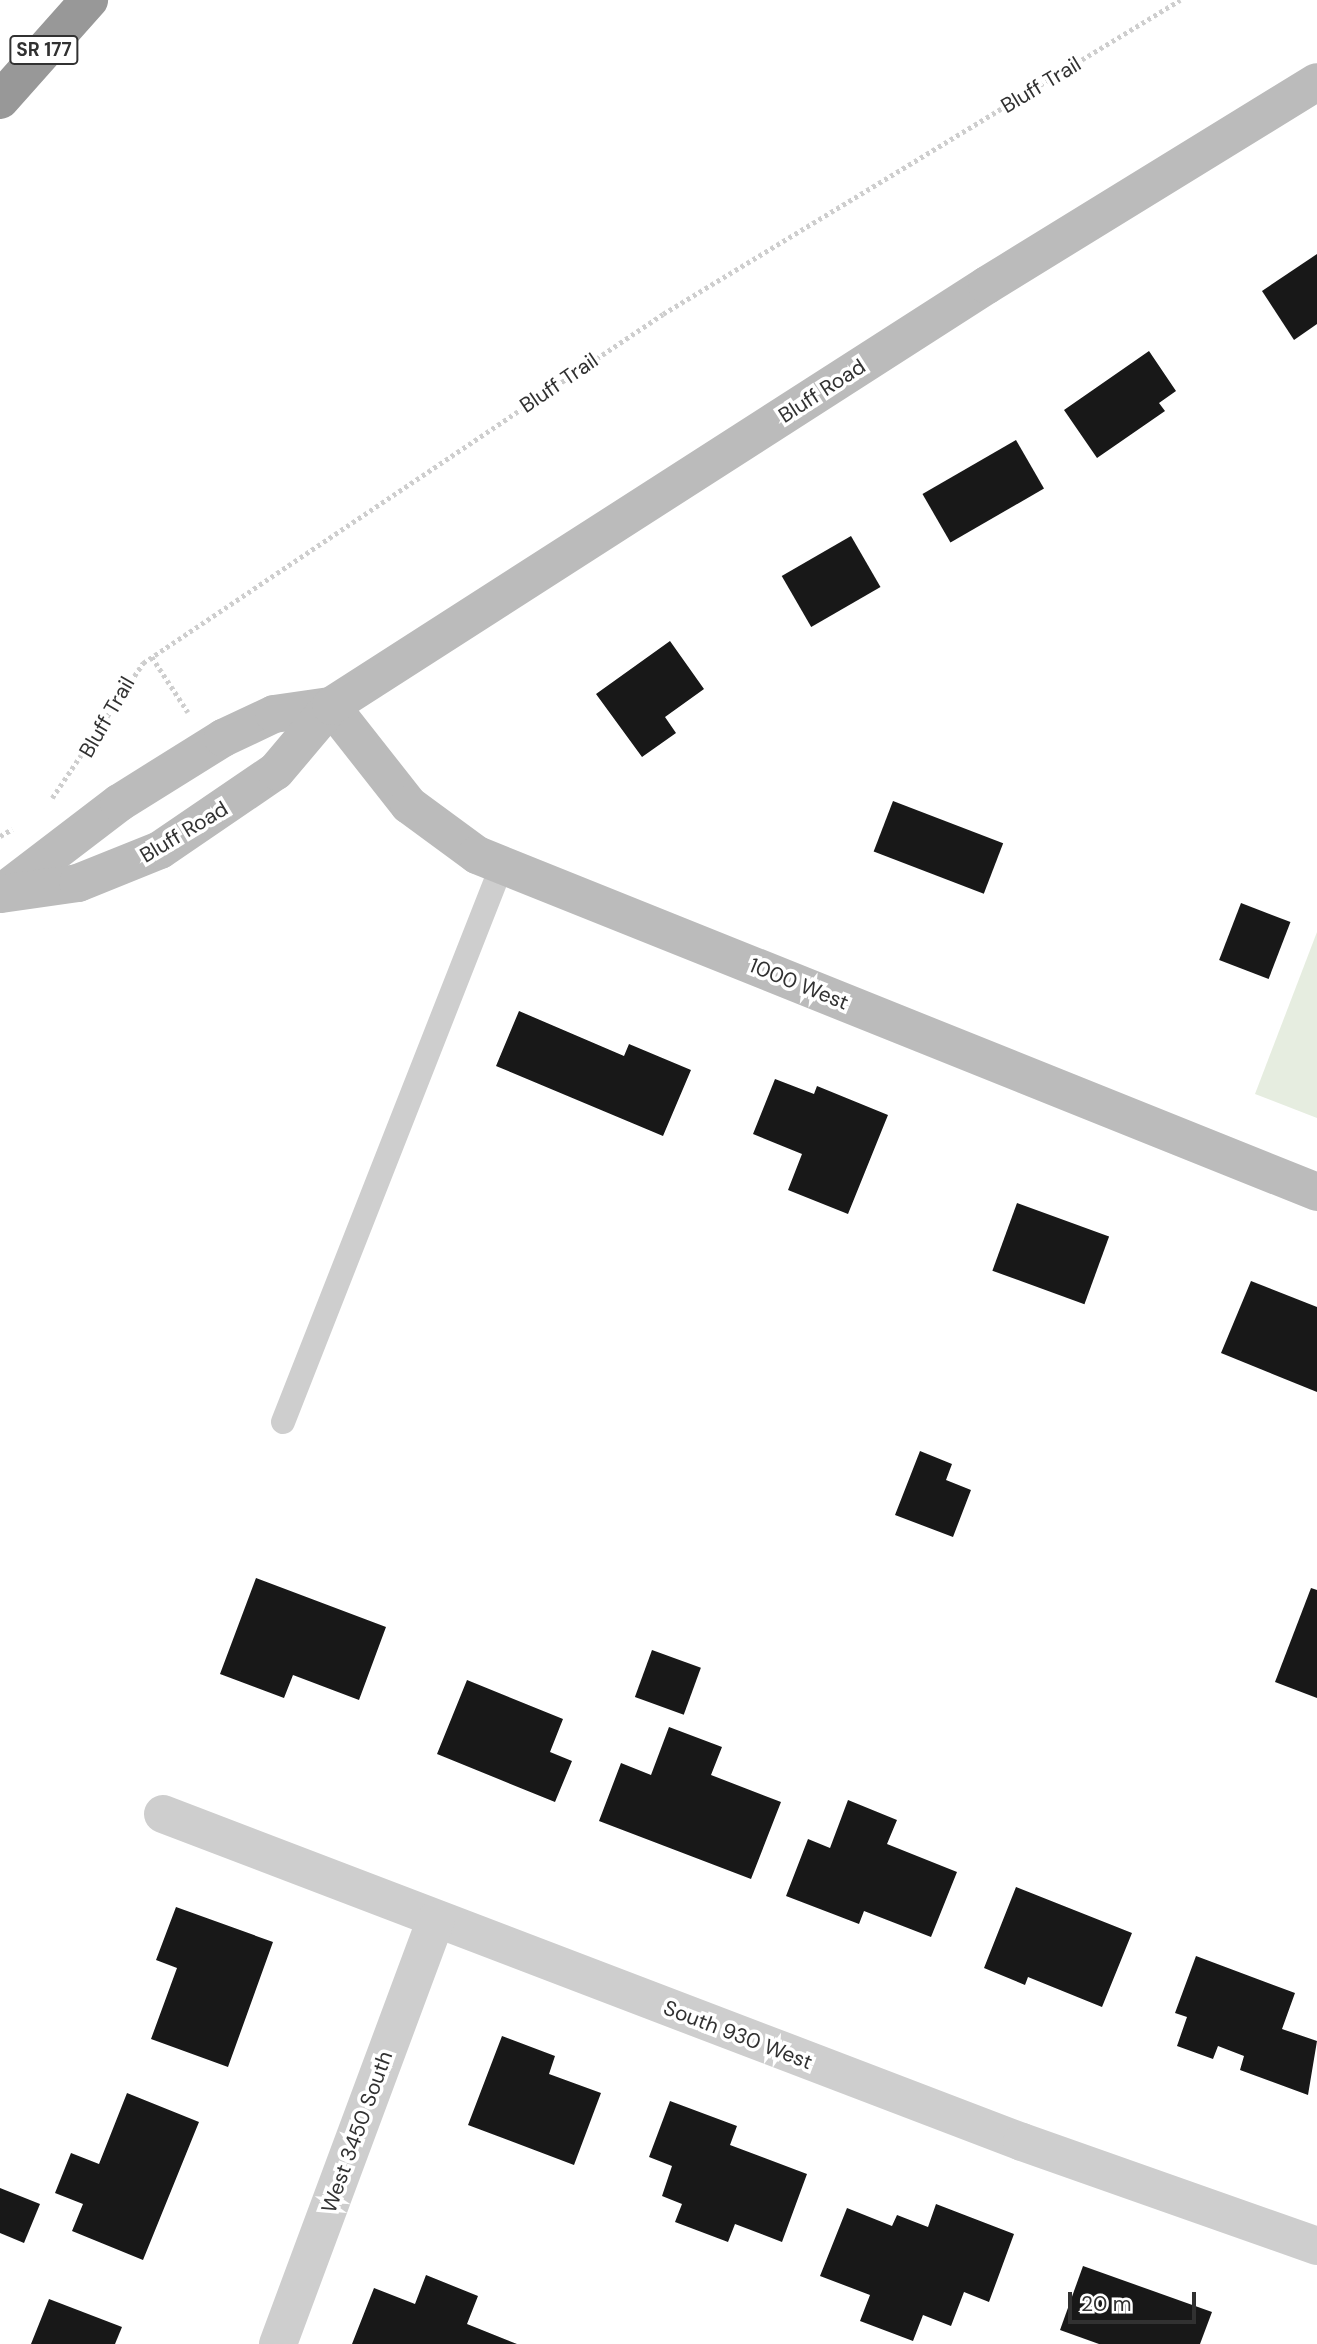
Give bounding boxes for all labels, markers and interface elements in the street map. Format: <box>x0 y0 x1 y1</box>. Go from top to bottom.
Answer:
road number: SR 177 <box>9 34 79 66</box>
street label: Bluff Trail <box>996 51 1086 119</box>
street label: Bluff Trail <box>515 348 603 418</box>
street label: Bluff Road <box>774 354 870 428</box>
street label: Bluff Trail <box>74 672 140 762</box>
street label: Bluff Road <box>135 796 233 868</box>
street label: 1000 West <box>746 953 852 1015</box>
street label: South 930 West <box>660 1995 816 2075</box>
street label: West 3450 South <box>316 2048 398 2216</box>
scale bar <box>1072 2278 1200 2322</box>
text: 20 m <box>1081 2290 1132 2318</box>

